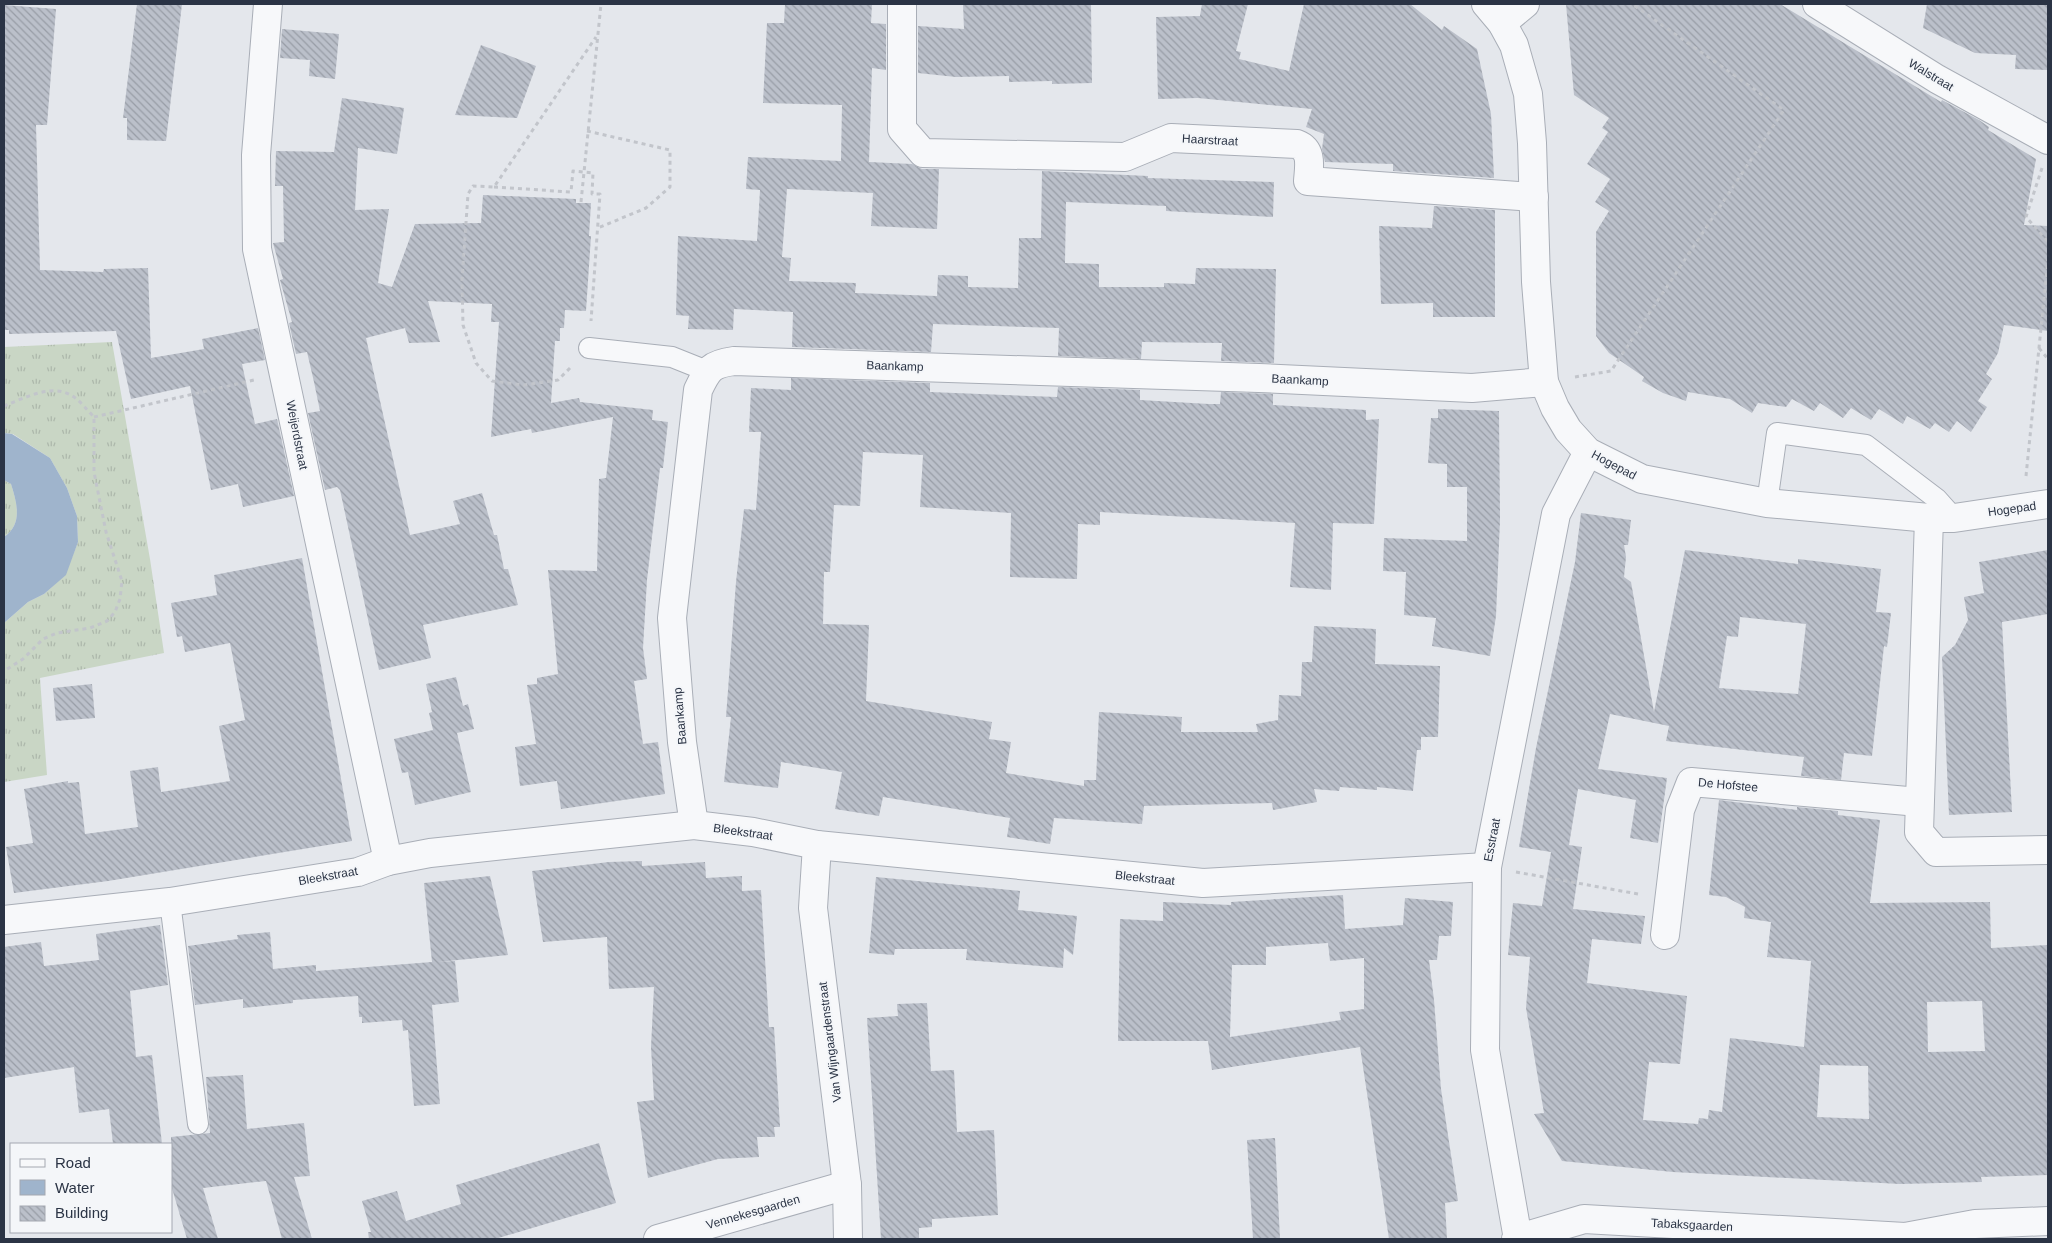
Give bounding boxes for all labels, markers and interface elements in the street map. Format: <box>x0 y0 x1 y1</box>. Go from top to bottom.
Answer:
street label: Walstraat <box>1906 56 1957 94</box>
street label: Haarstraat <box>1182 132 1239 148</box>
street label: Baankamp <box>866 358 924 374</box>
street label: Baankamp <box>1271 372 1329 389</box>
street label: Weijerdstraat <box>283 399 311 472</box>
street label: Hogepad <box>1589 447 1639 483</box>
street label: Hogepad <box>1987 499 2037 519</box>
street label: Baankamp <box>670 686 689 745</box>
street label: De Hofstee <box>1697 775 1759 795</box>
street label: Esstraat <box>1481 816 1503 863</box>
street label: Bleekstraat <box>712 821 774 843</box>
street label: Bleekstraat <box>297 864 359 888</box>
street label: Bleekstraat <box>1114 868 1176 888</box>
street label: Van Wijngaardenstraat <box>816 980 844 1103</box>
legend <box>10 1143 172 1233</box>
text: Road <box>55 1154 91 1171</box>
text: Water <box>55 1179 94 1196</box>
street label: Vennekesgaarden <box>705 1192 801 1232</box>
text: Building <box>55 1204 108 1221</box>
street label: Tabaksgaarden <box>1651 1216 1733 1234</box>

